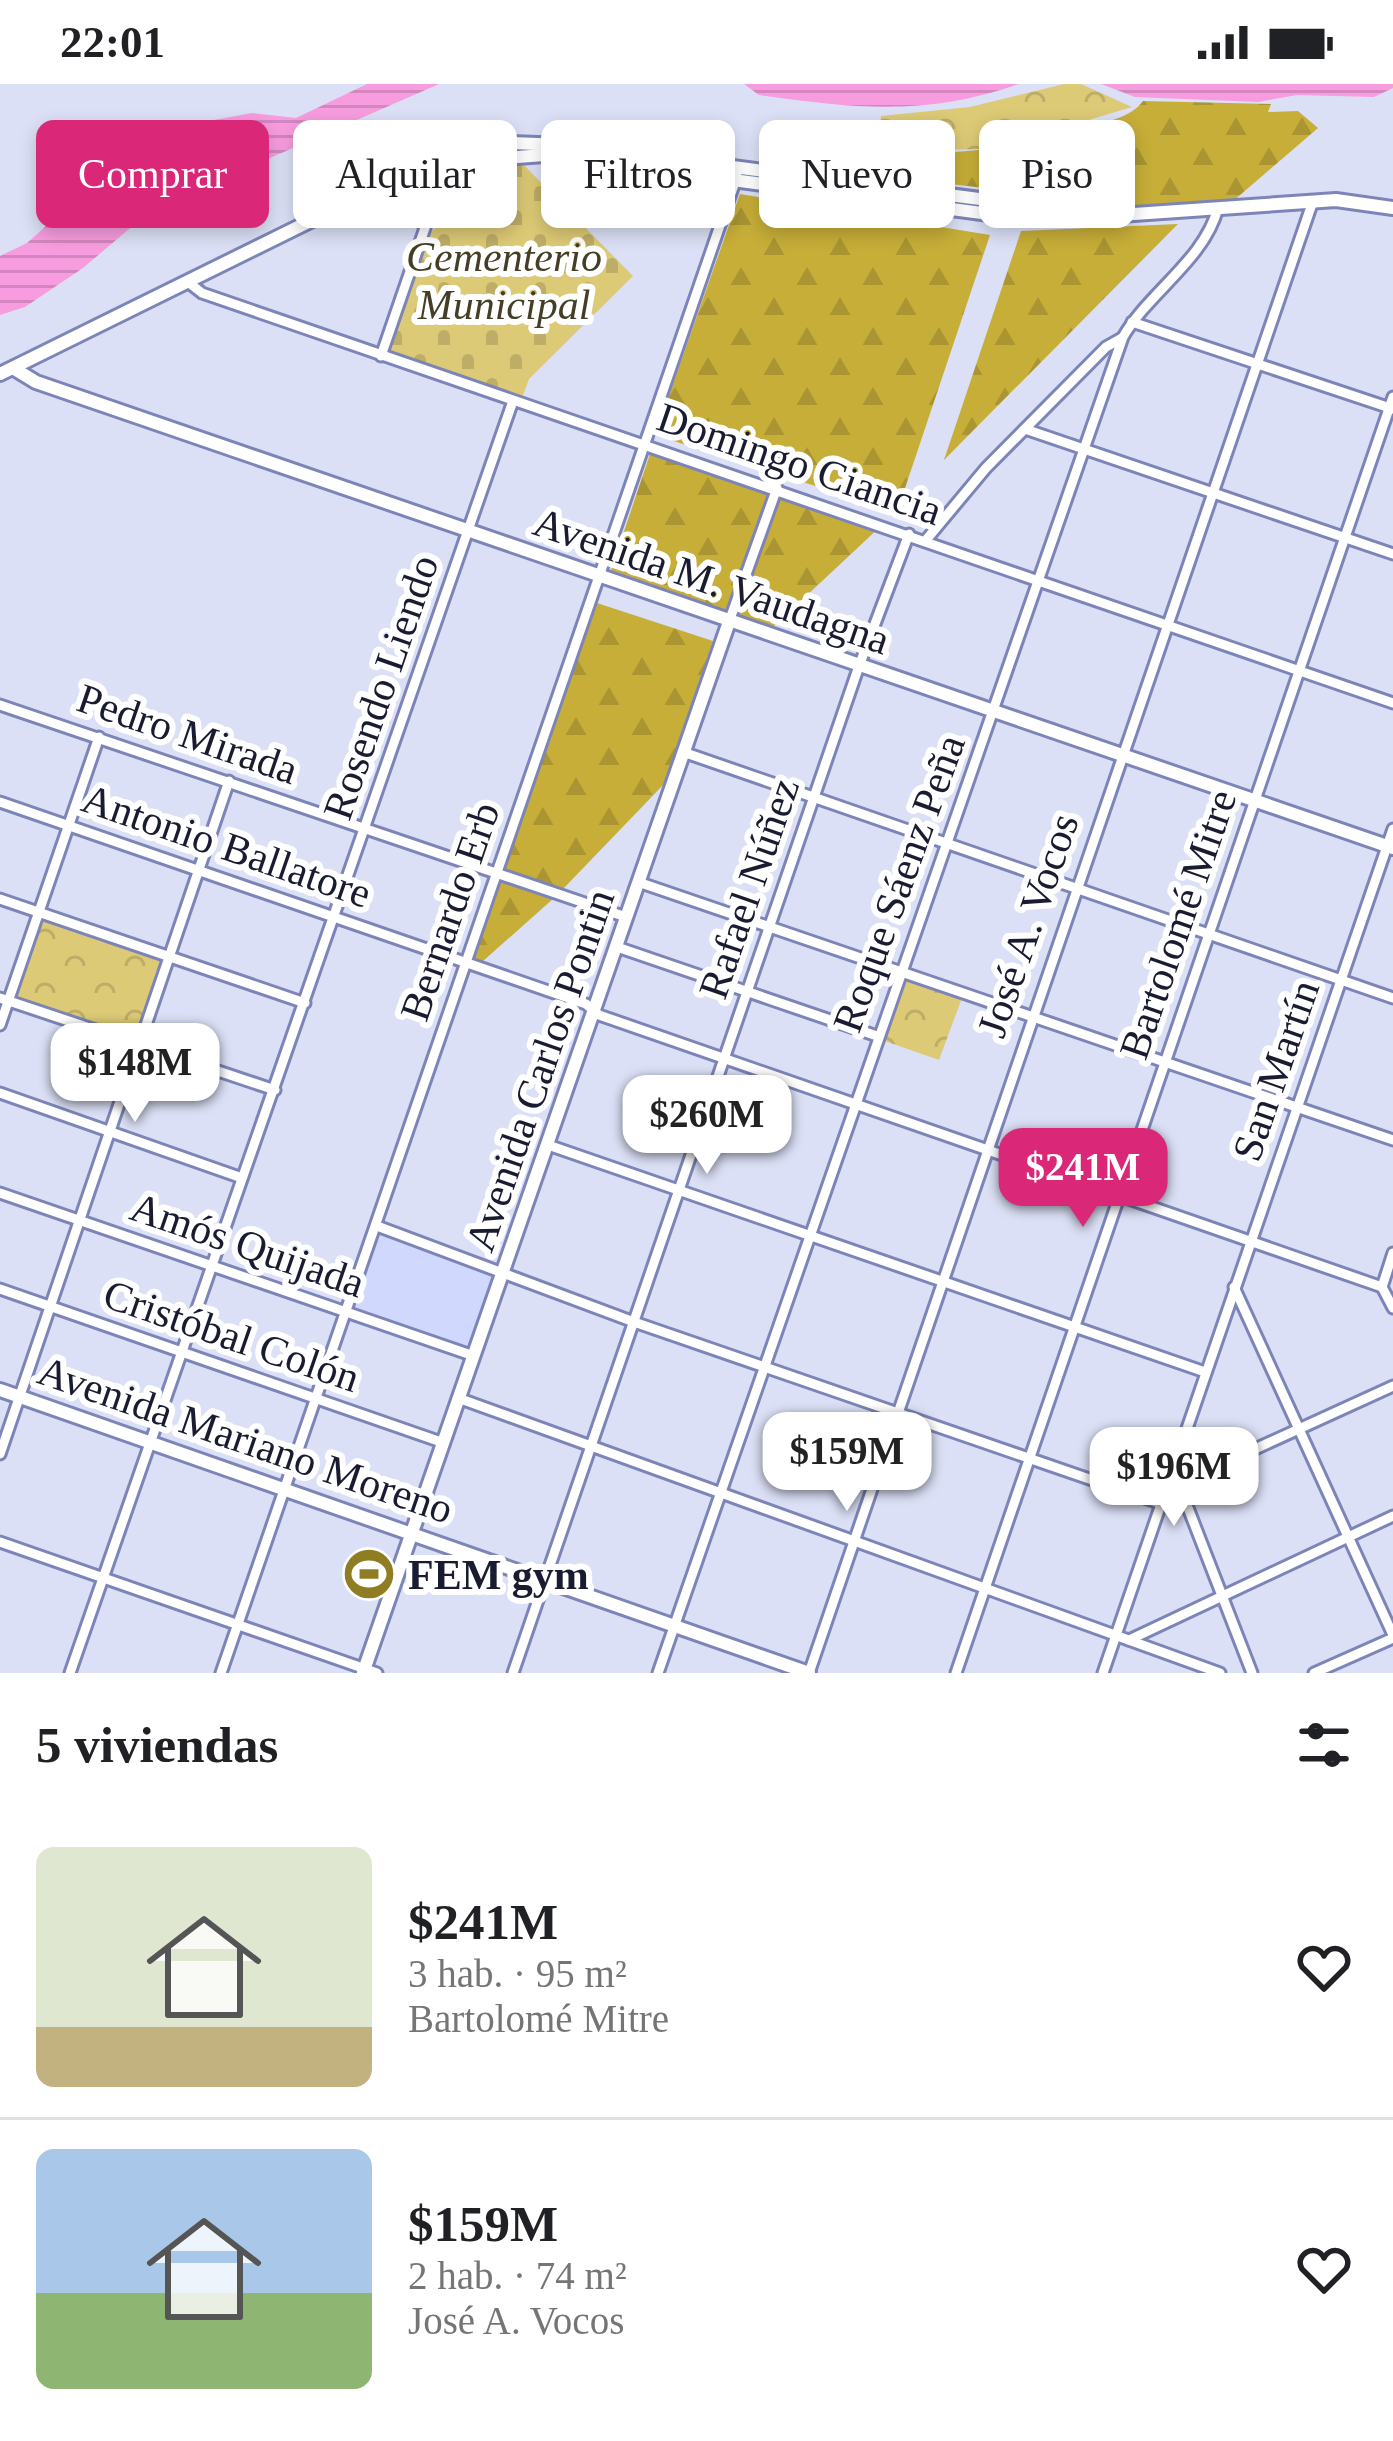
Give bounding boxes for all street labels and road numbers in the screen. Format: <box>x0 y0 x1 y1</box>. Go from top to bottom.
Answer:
street label: Domingo Ciancia <box>652 394 948 534</box>
street label: Avenida M. Vaudagna <box>528 499 896 664</box>
street label: Rosendo Liendo <box>314 549 448 826</box>
street label: Pedro Mirada <box>72 675 304 793</box>
street label: Roque Sáenz Peña <box>824 728 974 1038</box>
street label: Rafael Núñez <box>690 772 808 1004</box>
street label: Antonio Ballatore <box>76 775 377 917</box>
street label: Bartolomé Mitre <box>1110 784 1245 1065</box>
street label: Bernardo Erb <box>391 796 509 1026</box>
street label: José A. Vocos <box>968 808 1088 1043</box>
street label: Avenida Carlos Pontin <box>456 883 623 1257</box>
street label: San Martín <box>1224 974 1328 1167</box>
street label: Amós Quijada <box>125 1184 371 1306</box>
street label: Cristóbal Colón <box>98 1271 365 1401</box>
street label: Avenida Mariano Moreno <box>32 1347 459 1533</box>

